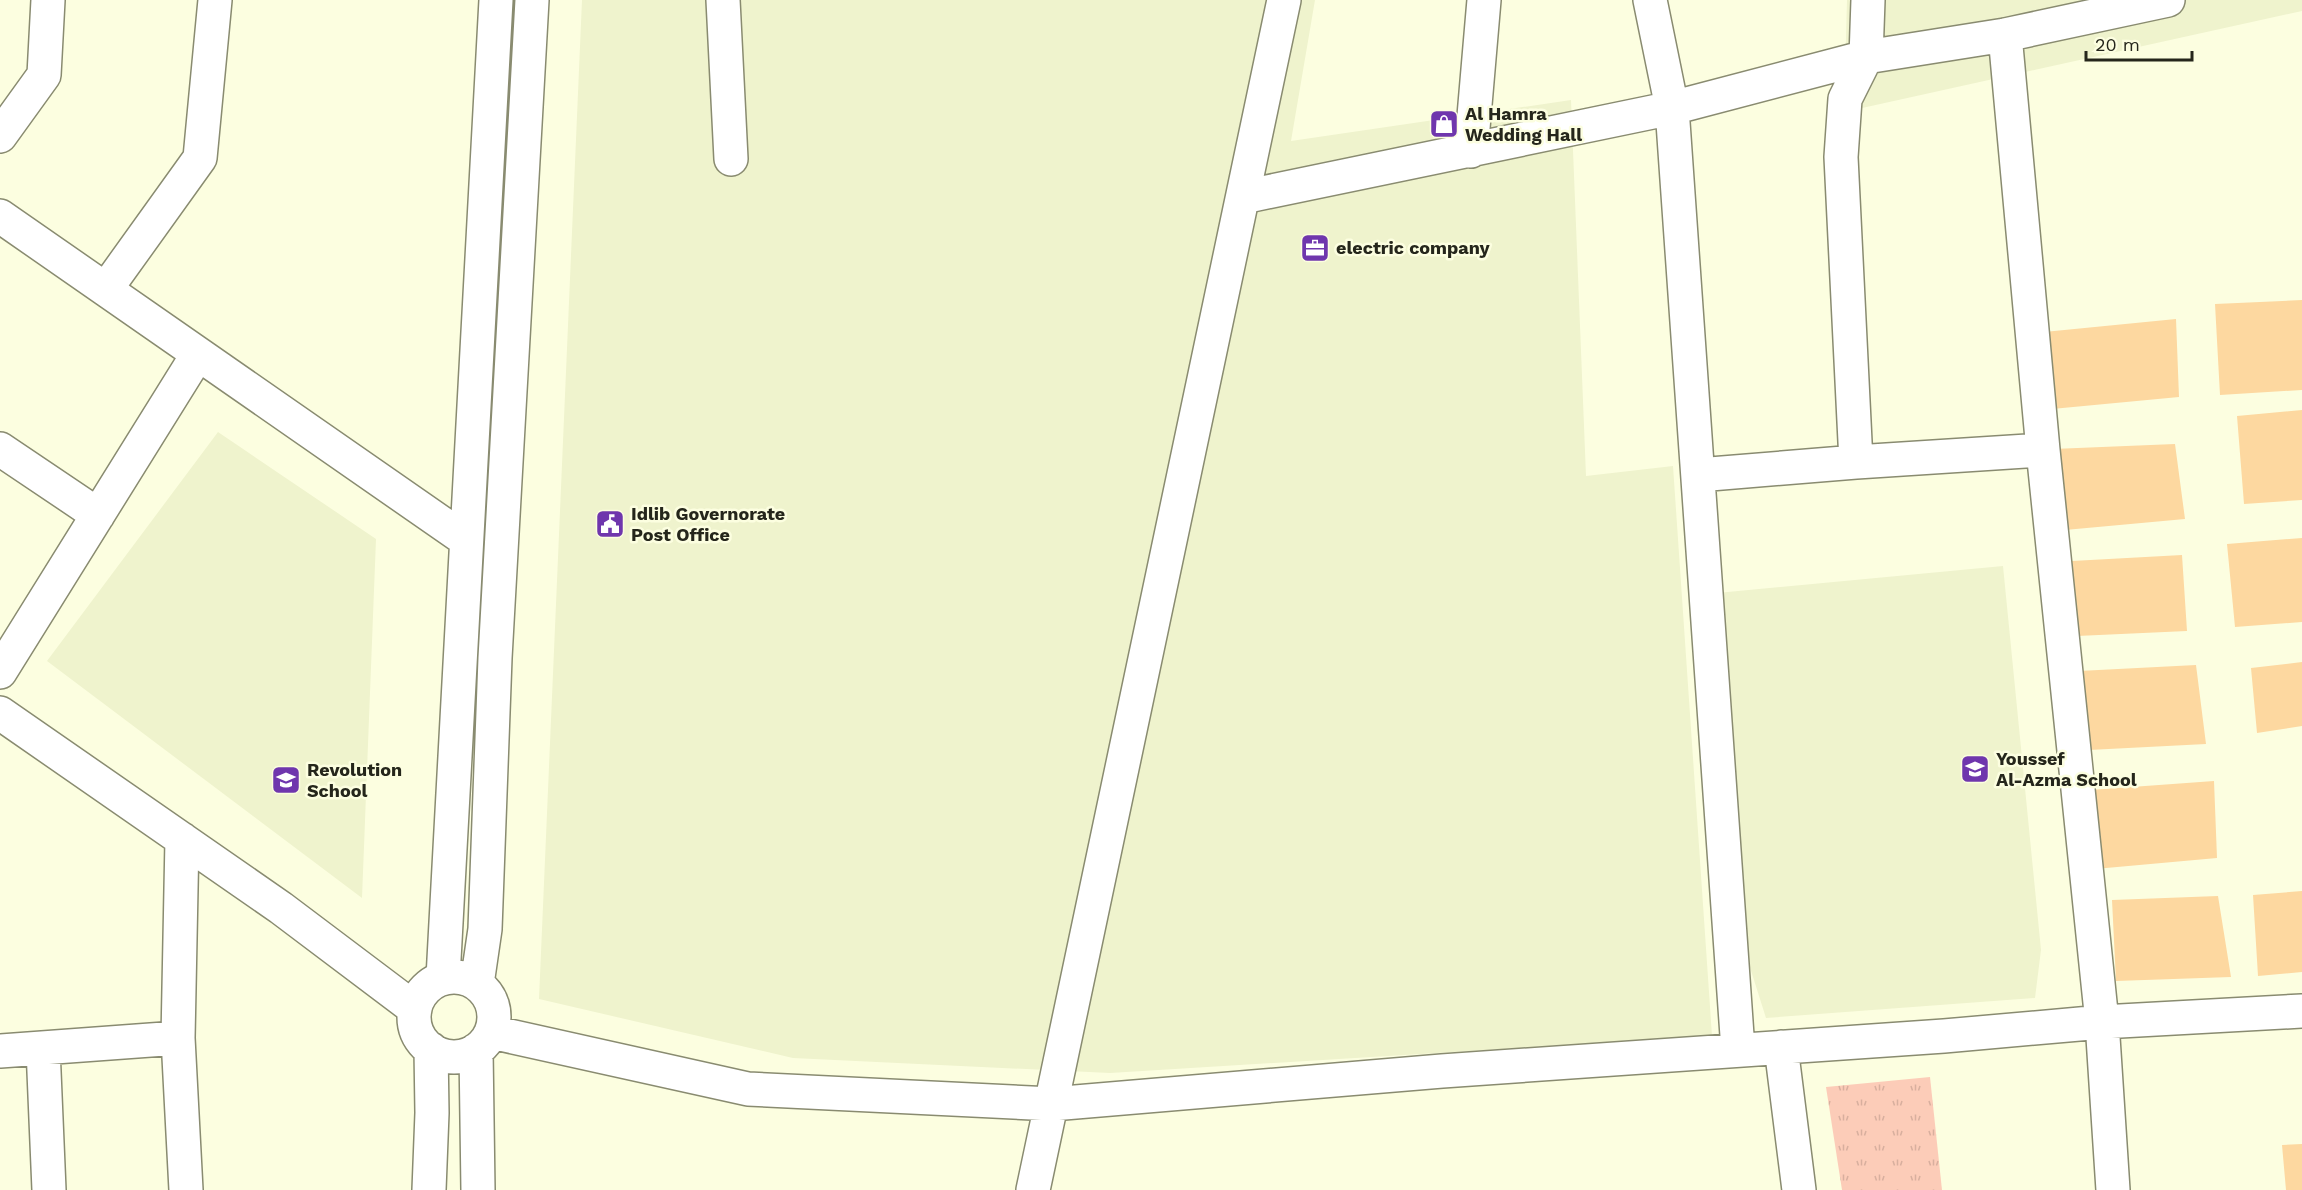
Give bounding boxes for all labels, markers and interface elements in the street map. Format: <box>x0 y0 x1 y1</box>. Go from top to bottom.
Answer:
scale bar <box>2086 24 2192 62</box>
text: 20 m <box>2095 34 2140 55</box>
place label: Al Hamra Wedding Hall <box>1465 103 1582 145</box>
shop icon: Al Hamra Wedding Hall <box>1428 108 1460 140</box>
office icon: electric company <box>1299 232 1331 264</box>
place label: electric company <box>1336 237 1490 258</box>
place label: Idlib Governorate Post Office <box>631 503 785 545</box>
public building icon: Idlib Governorate Post Office <box>594 508 626 540</box>
place label: Youssef Al-Azma School <box>1996 748 2137 790</box>
school or university icon: Youssef Al-Azma School <box>1959 753 1991 785</box>
place label: Revolution School <box>307 759 402 801</box>
school or university icon: Revolution School <box>270 764 302 796</box>

